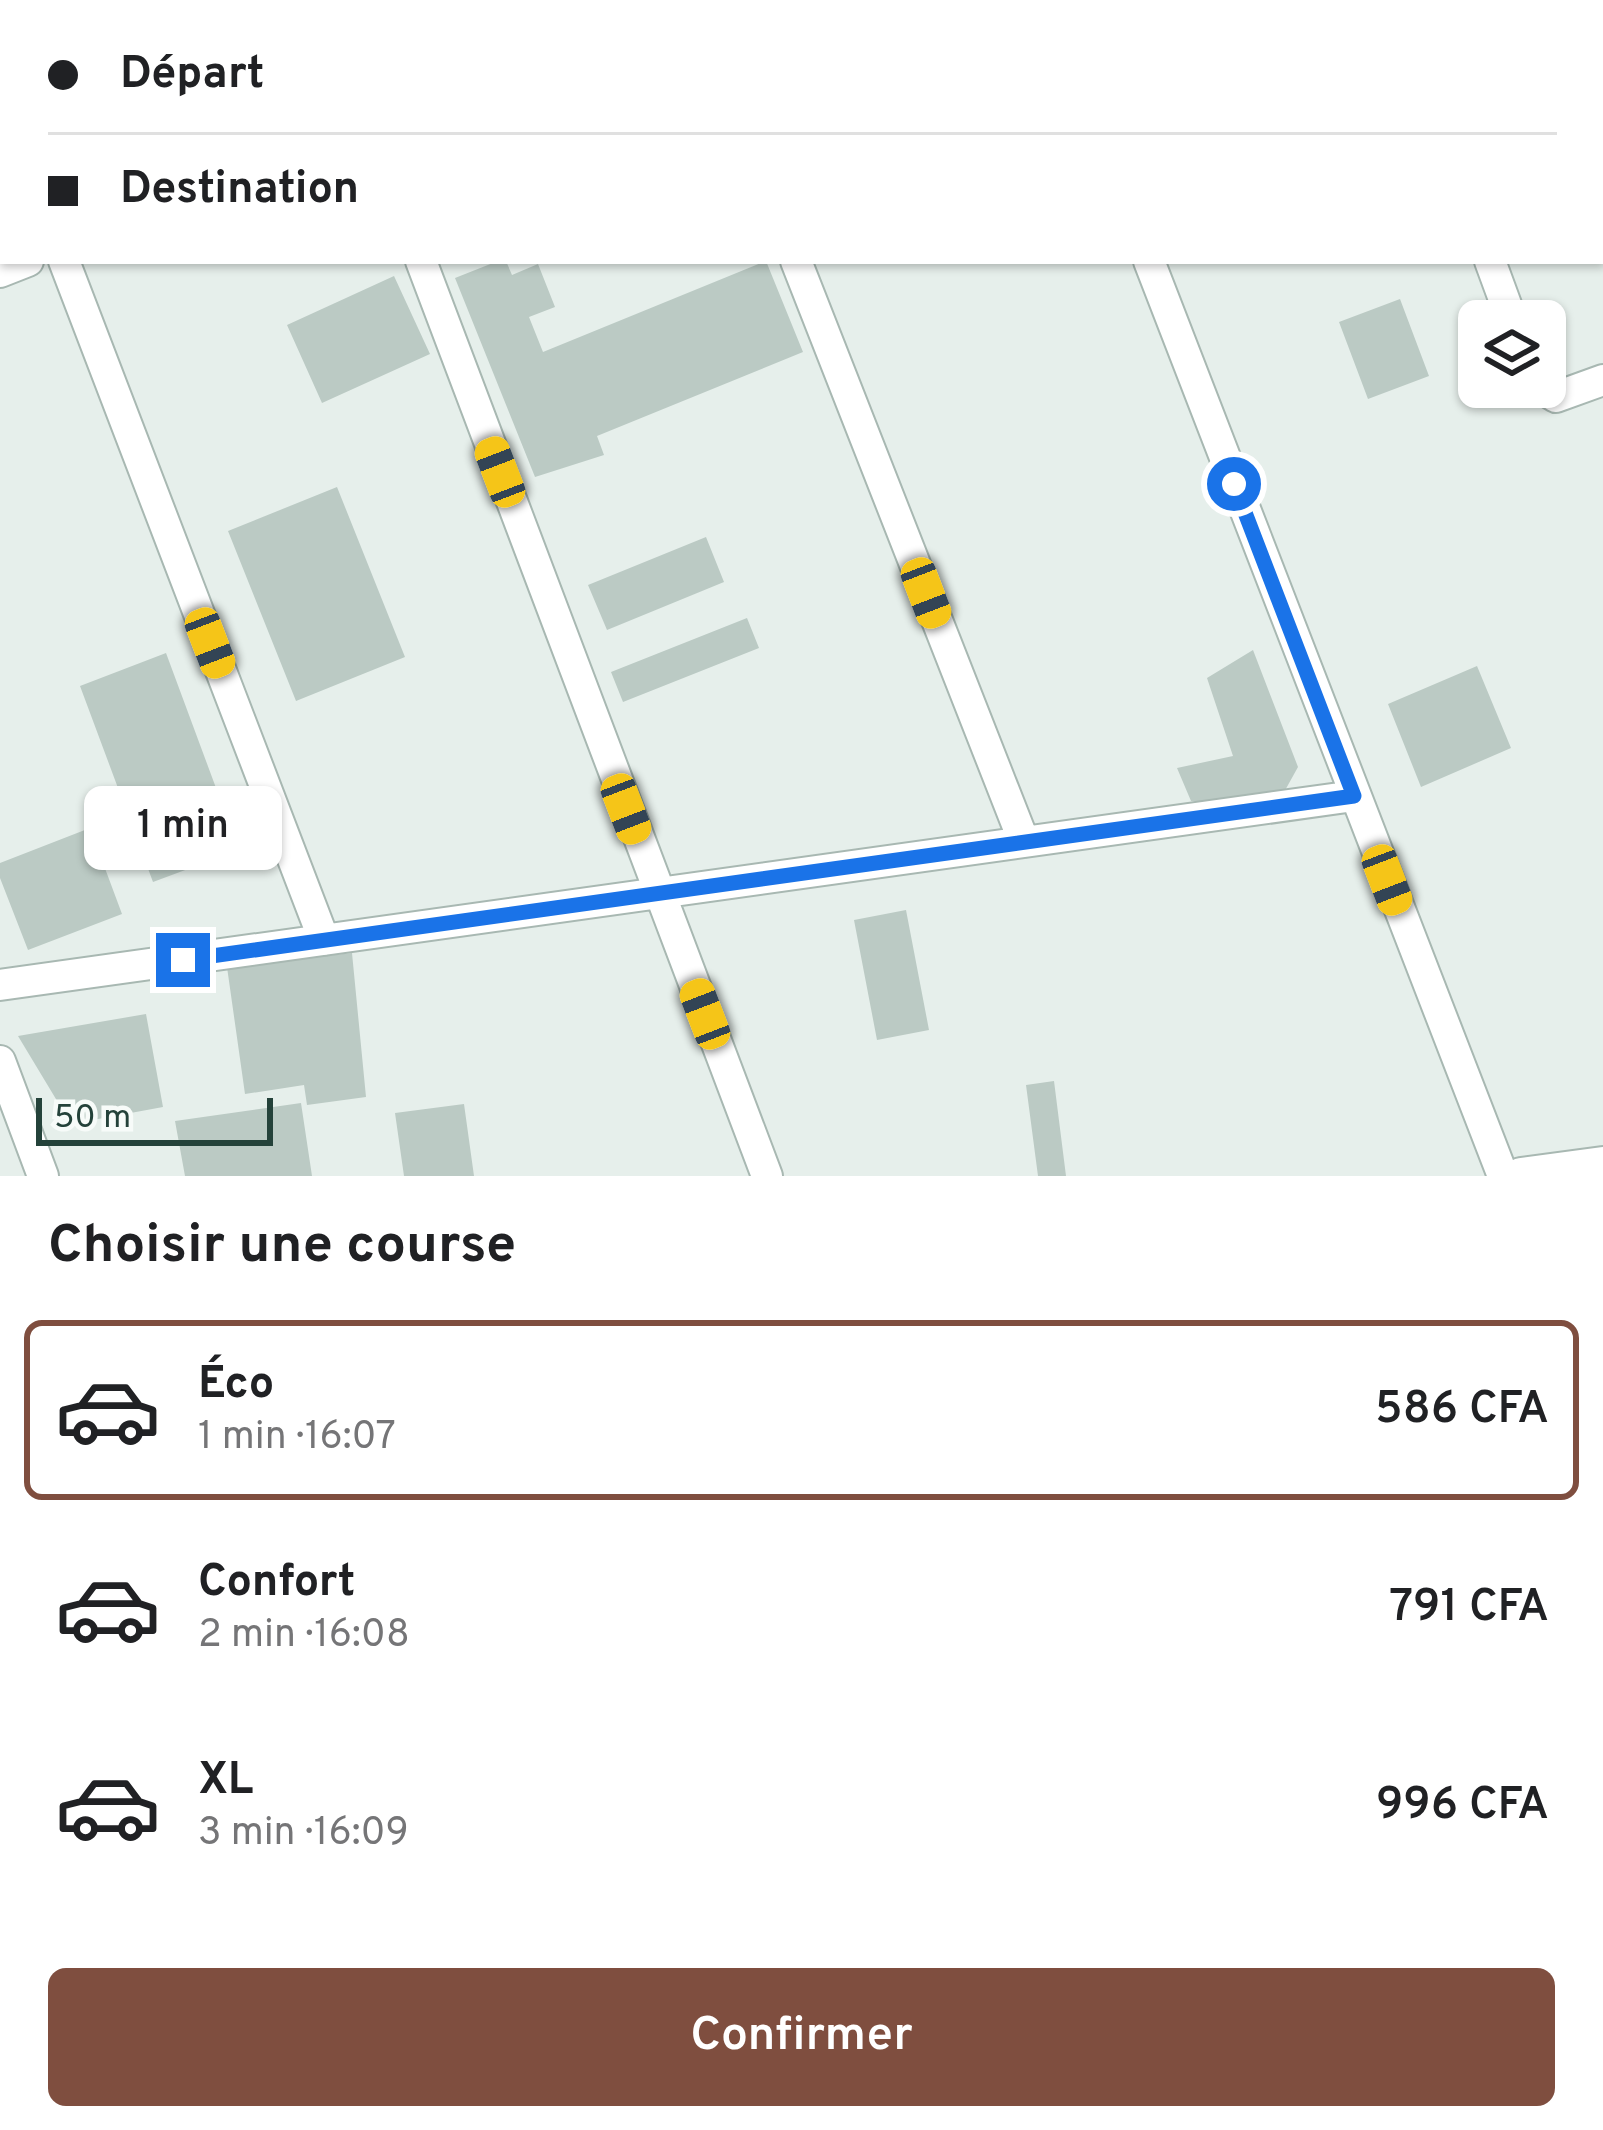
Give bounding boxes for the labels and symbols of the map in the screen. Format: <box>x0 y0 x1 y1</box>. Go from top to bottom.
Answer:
car <box>470 432 530 512</box>
route start <box>1207 457 1261 511</box>
car <box>896 553 956 633</box>
car <box>180 603 240 683</box>
car <box>596 769 656 849</box>
callout: 1 min <box>84 786 282 870</box>
car <box>1357 840 1417 920</box>
route end <box>156 933 210 987</box>
car <box>675 974 735 1054</box>
scale bar <box>36 1092 273 1145</box>

